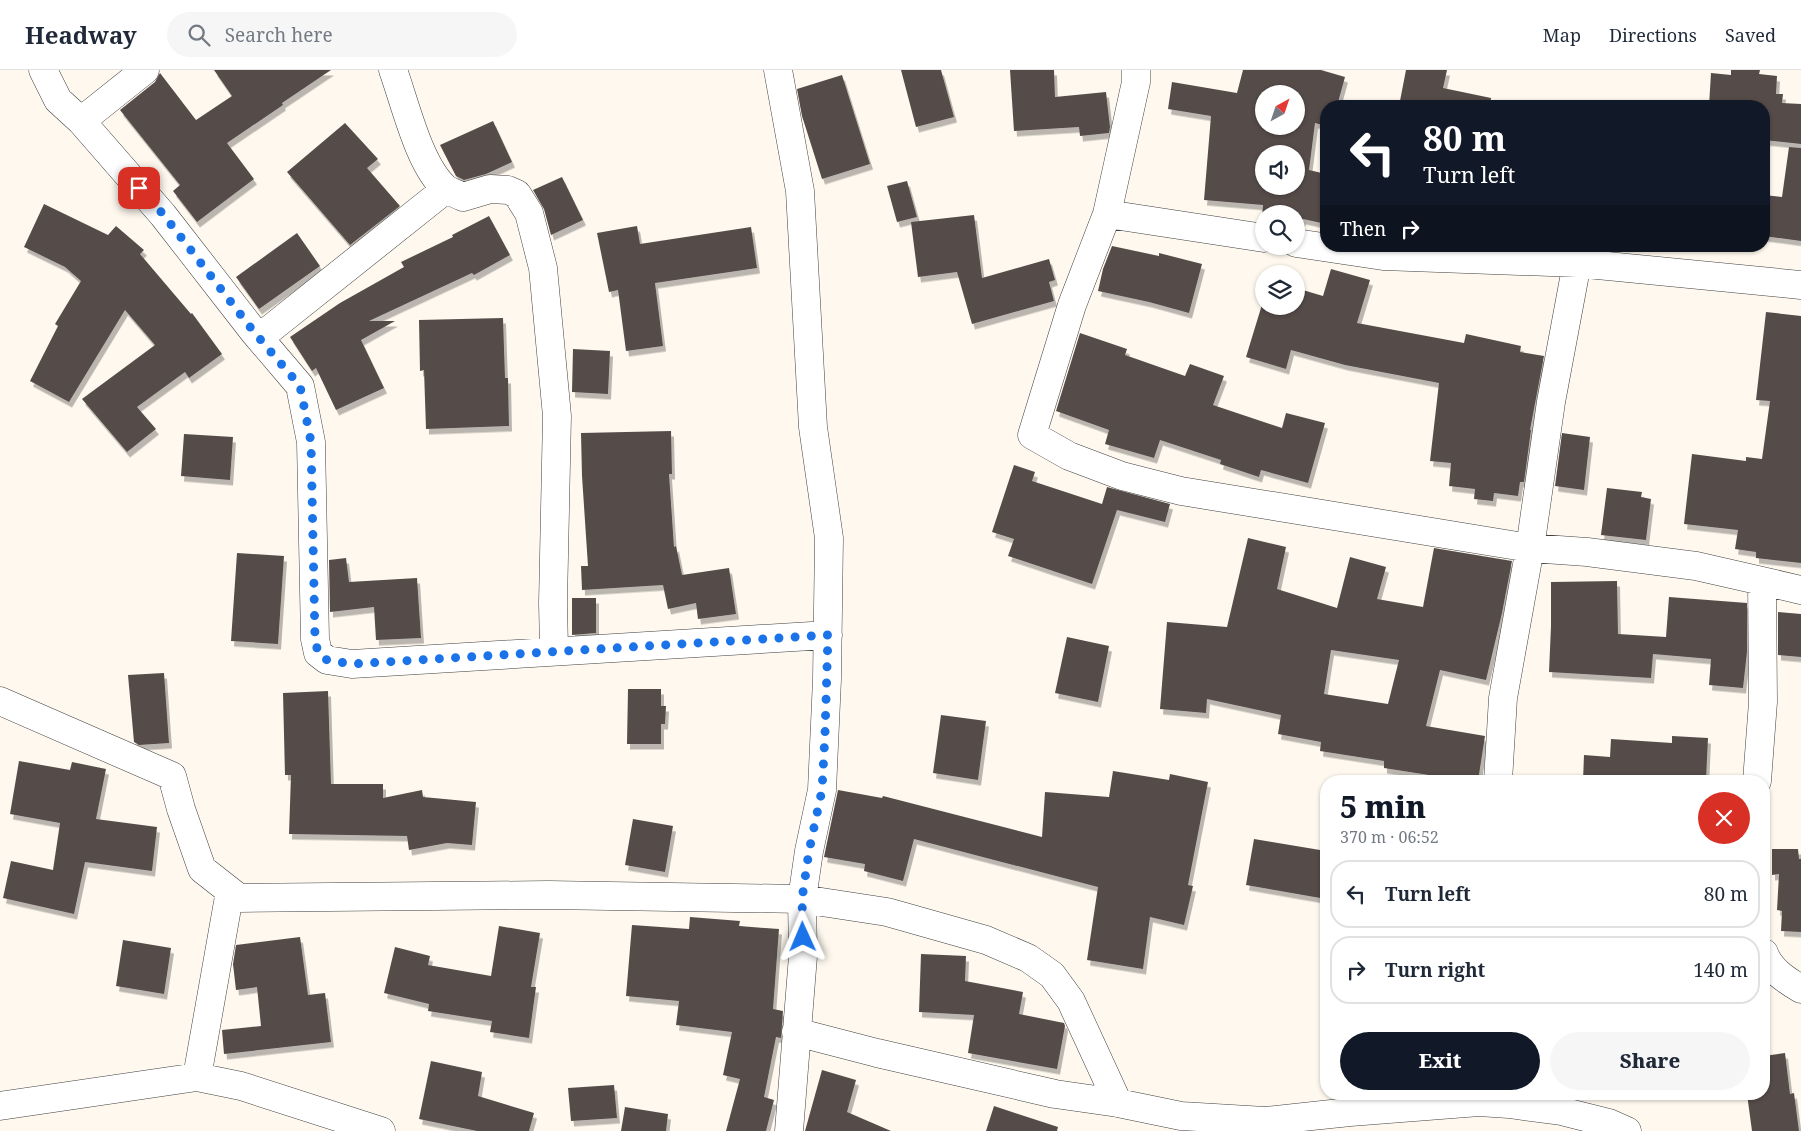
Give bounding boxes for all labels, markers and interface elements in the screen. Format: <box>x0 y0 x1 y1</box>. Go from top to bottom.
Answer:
search box <box>167 12 517 57</box>
text: Headway <box>25 18 137 51</box>
icon: search <box>185 21 213 49</box>
text: Search here <box>225 22 333 48</box>
text: Map <box>1543 23 1581 47</box>
text: Directions <box>1609 23 1697 47</box>
text: Saved <box>1725 23 1776 47</box>
north arrow <box>1255 85 1305 135</box>
map controls <box>1255 85 1305 315</box>
text: 80 m <box>1423 114 1506 161</box>
icon: left <box>1340 120 1405 185</box>
button: sound <box>1255 145 1305 195</box>
text: Turn left <box>1423 159 1515 189</box>
pin <box>118 167 160 209</box>
icon: arrive <box>125 174 153 202</box>
button: search <box>1255 205 1305 255</box>
icon: right <box>1396 215 1424 243</box>
text: Then <box>1340 216 1386 242</box>
button: layers <box>1255 265 1305 315</box>
text: 5 min <box>1340 786 1426 827</box>
button: close <box>1698 792 1750 844</box>
text: 370 m · 06:52 <box>1340 826 1439 848</box>
icon: left <box>1342 880 1370 908</box>
text: Turn left <box>1385 881 1471 907</box>
text: 80 m <box>1704 881 1748 907</box>
position arrow <box>776 910 828 962</box>
icon: right <box>1342 956 1370 984</box>
text: Turn right <box>1385 957 1485 983</box>
text: 140 m <box>1693 957 1748 983</box>
button: Exit <box>1340 1032 1540 1090</box>
button: Share <box>1550 1032 1750 1090</box>

